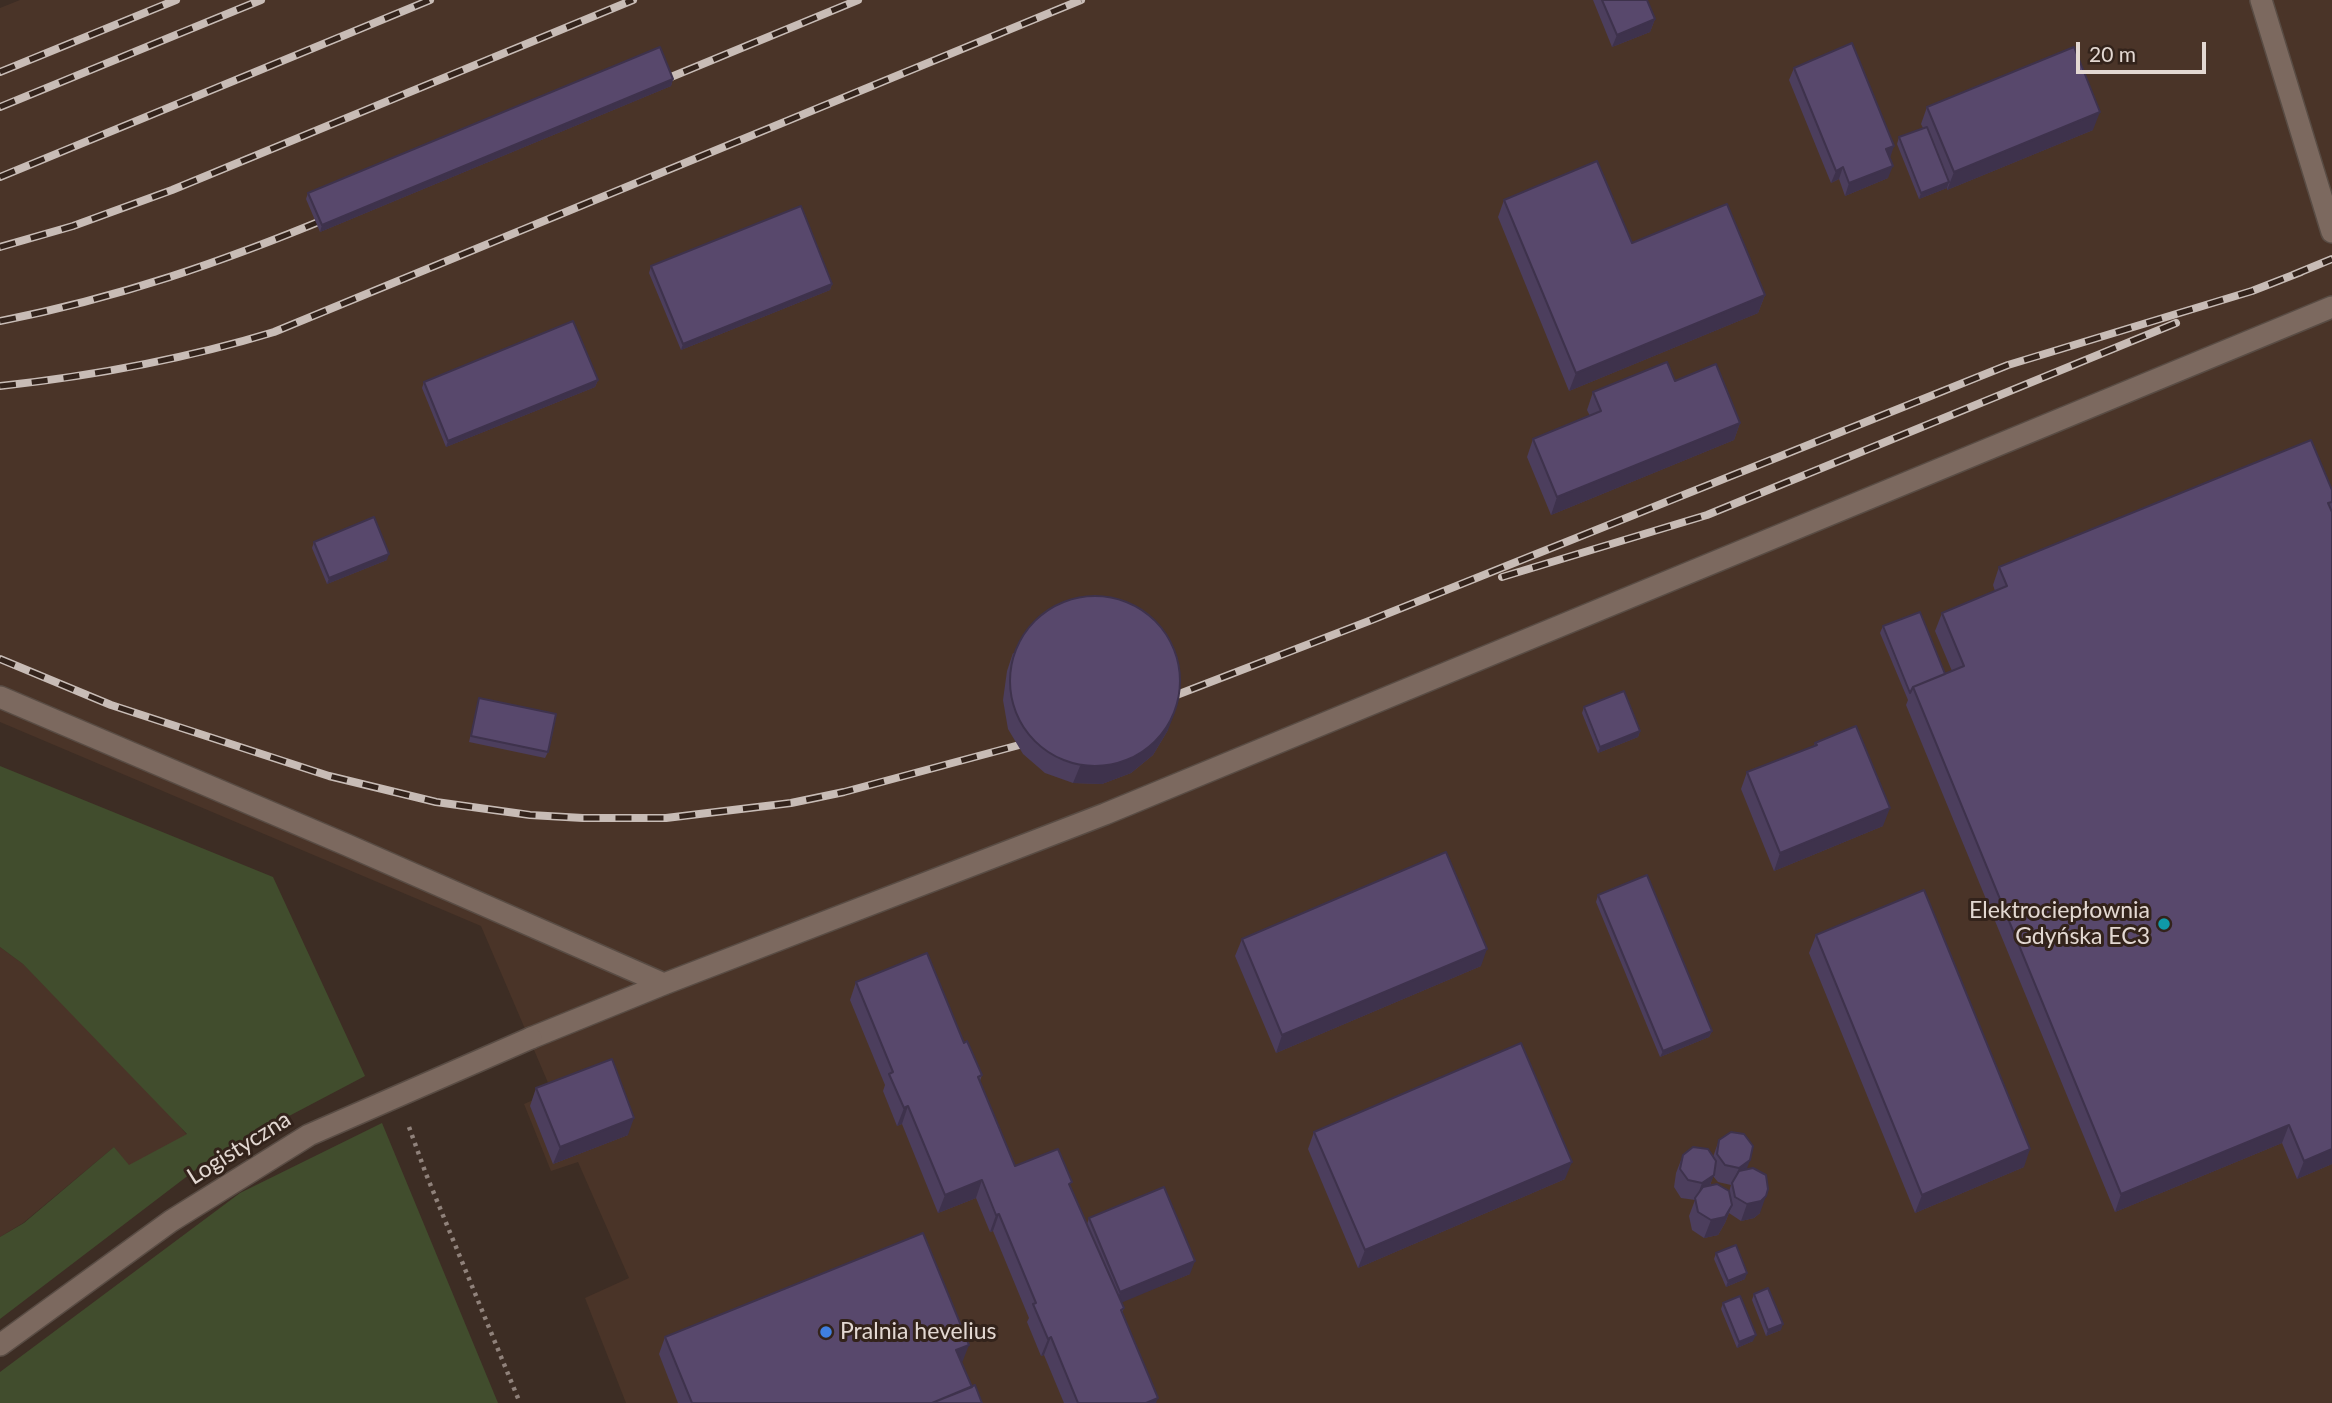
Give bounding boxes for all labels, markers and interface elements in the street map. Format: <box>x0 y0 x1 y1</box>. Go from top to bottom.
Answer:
scale bar <box>2080 28 2210 72</box>
text: 20 m <box>2089 41 2136 66</box>
place label: Elektrociepłownia Gdyńska EC3 <box>1969 897 2150 951</box>
marker: Elektrociepłownia Gdyńska EC3 <box>2156 916 2172 932</box>
street label: Logistyczna <box>182 1105 296 1191</box>
place label: Pralnia hevelius <box>840 1318 996 1346</box>
marker: Pralnia hevelius <box>818 1324 834 1340</box>

